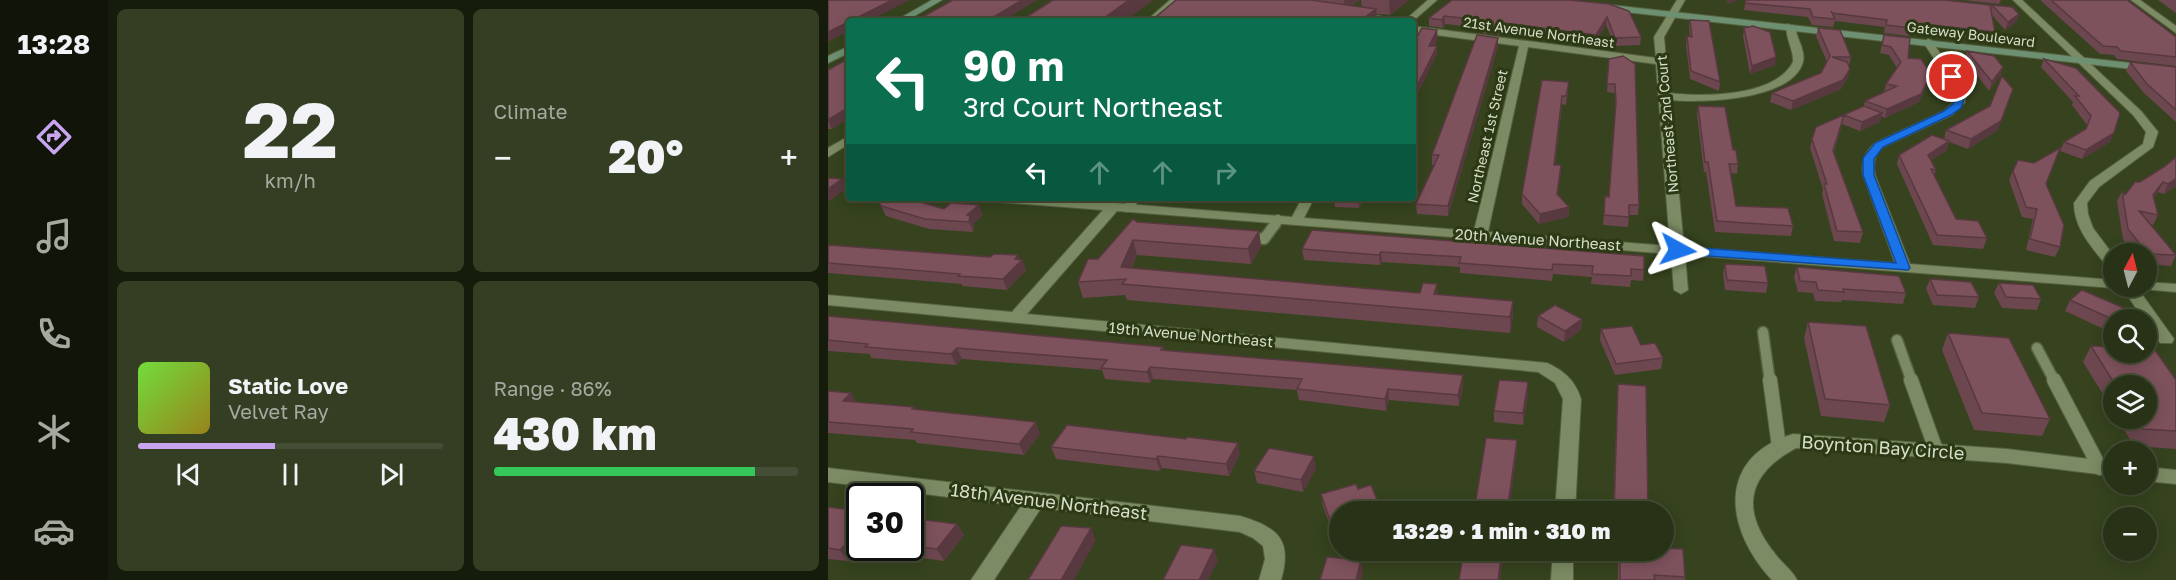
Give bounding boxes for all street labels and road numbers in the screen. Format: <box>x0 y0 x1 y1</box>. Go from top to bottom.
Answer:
street label: 21st Avenue Northeast <box>1462 13 1616 51</box>
street label: Gateway Boulevard <box>1906 18 2036 50</box>
street label: Northeast 2nd Court <box>1653 54 1681 194</box>
street label: Northeast 1st Street <box>1463 68 1511 204</box>
street label: 20th Avenue Northeast <box>1454 224 1622 254</box>
street label: 19th Avenue Northeast <box>1108 318 1274 350</box>
street label: Boynton Bay Circle <box>1801 430 1965 464</box>
street label: 18th Avenue Northeast <box>949 478 1149 524</box>

